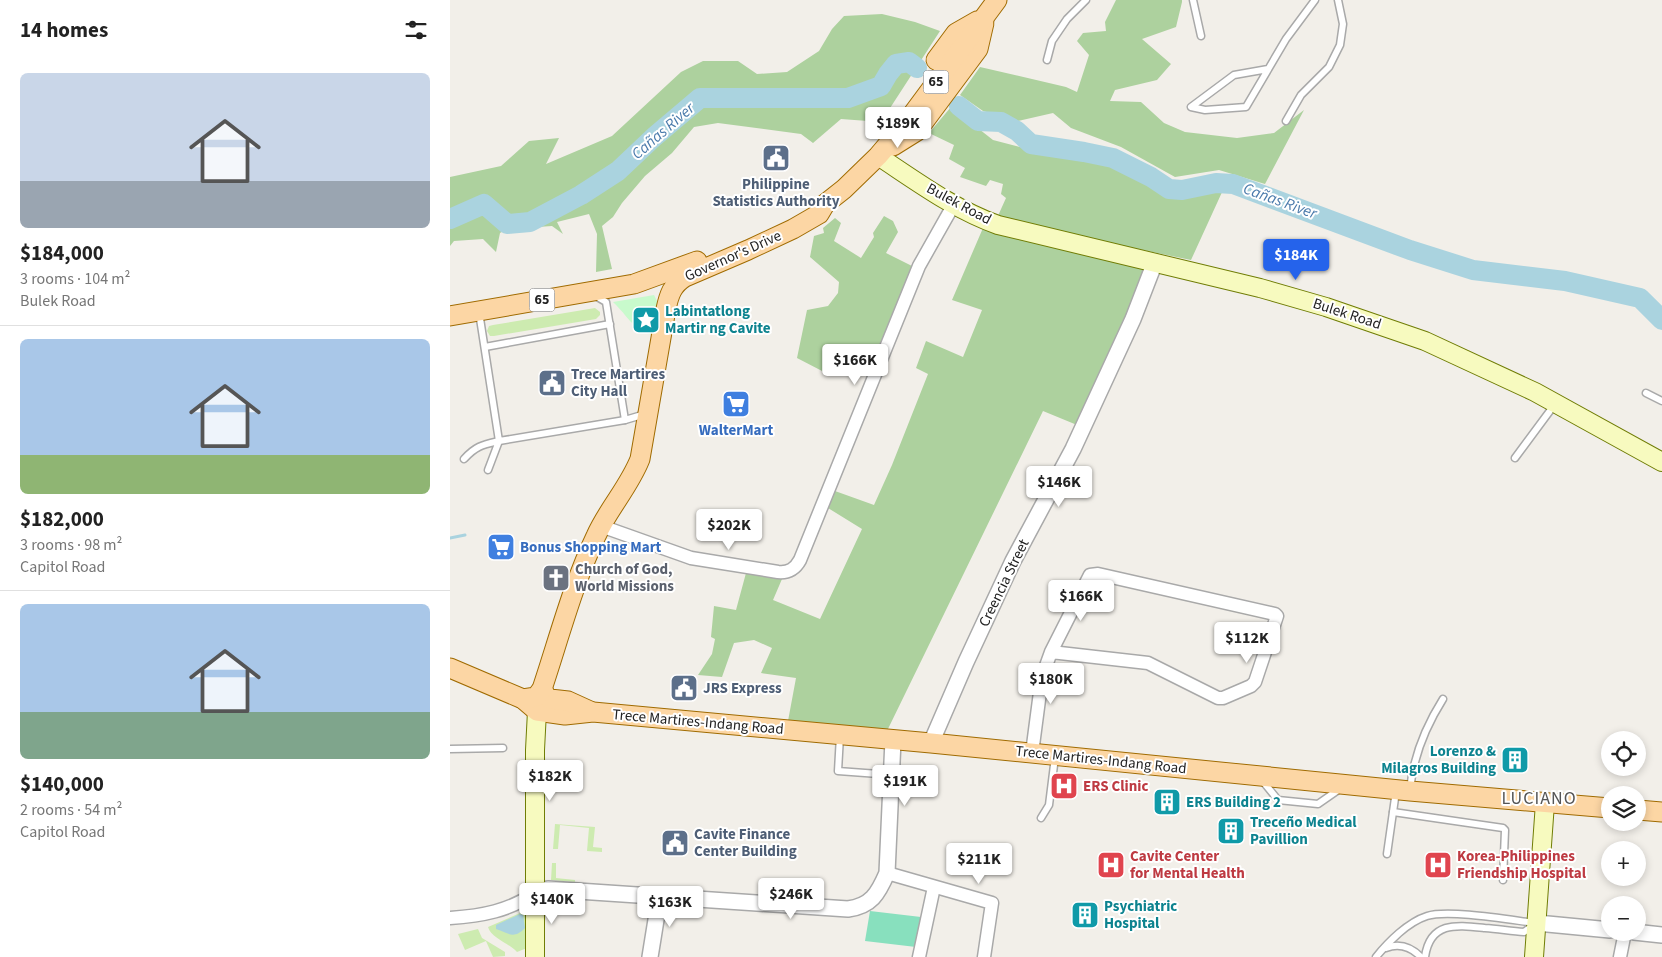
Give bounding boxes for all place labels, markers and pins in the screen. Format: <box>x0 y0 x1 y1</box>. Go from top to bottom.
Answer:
pin: $189K <box>863 106 933 149</box>
public building icon: Philippine Statistics Authority <box>761 143 791 173</box>
place label: Philippine Statistics Authority <box>712 174 840 212</box>
pin: $184K <box>1261 238 1331 281</box>
place label: Labintatlong Martir ng Cavite <box>665 301 771 339</box>
place icon: Labintatlong Martir ng Cavite <box>631 305 661 335</box>
pin: $166K <box>820 344 890 386</box>
place label: Trece Martires City Hall <box>571 364 665 402</box>
public building icon: Trece Martires City Hall <box>537 368 567 398</box>
supermarket icon: WalterMart <box>721 389 751 419</box>
place label: WalterMart <box>699 420 773 441</box>
pin: $146K <box>1024 466 1094 508</box>
pin: $202K <box>694 508 764 551</box>
supermarket icon: Bonus Shopping Mart <box>486 532 516 562</box>
place label: Bonus Shopping Mart <box>520 537 662 558</box>
place label: Church of God, World Missions <box>575 559 674 597</box>
church icon: Church of God, World Missions <box>541 563 571 593</box>
pin: $166K <box>1046 580 1116 622</box>
pin: $112K <box>1212 622 1282 664</box>
pin: $180K <box>1016 662 1086 705</box>
public building icon: JRS Express <box>669 673 699 703</box>
place label: JRS Express <box>703 678 782 699</box>
place label: Lorenzo & Milagros Building <box>1381 741 1496 779</box>
building icon: Lorenzo & Milagros Building <box>1500 745 1530 775</box>
pin: $182K <box>515 760 585 802</box>
pin: $191K <box>870 764 940 807</box>
hospital icon: ERS Clinic <box>1049 771 1079 801</box>
place label: ERS Clinic <box>1083 776 1148 797</box>
building icon: ERS Building 2 <box>1152 787 1182 817</box>
place label: ERS Building 2 <box>1186 792 1281 813</box>
place label: Treceño Medical Pavillion <box>1250 812 1357 850</box>
building icon: Treceño Medical Pavillion <box>1216 816 1246 846</box>
place label: Cavite Finance Center Building <box>694 824 797 862</box>
public building icon: Cavite Finance Center Building <box>660 828 690 858</box>
pin: $211K <box>944 842 1014 885</box>
place label: Cavite Center for Mental Health <box>1130 846 1245 884</box>
place label: Korea-Philippines Friendship Hospital <box>1457 846 1587 884</box>
hospital icon: Cavite Center for Mental Health <box>1096 850 1126 880</box>
hospital icon: Korea-Philippines Friendship Hospital <box>1423 850 1453 880</box>
pin: $246K <box>756 878 826 920</box>
pin: $140K <box>517 882 587 925</box>
pin: $163K <box>635 886 705 928</box>
place label: Psychiatric Hospital <box>1104 896 1177 934</box>
building icon: Psychiatric Hospital <box>1070 900 1100 930</box>

